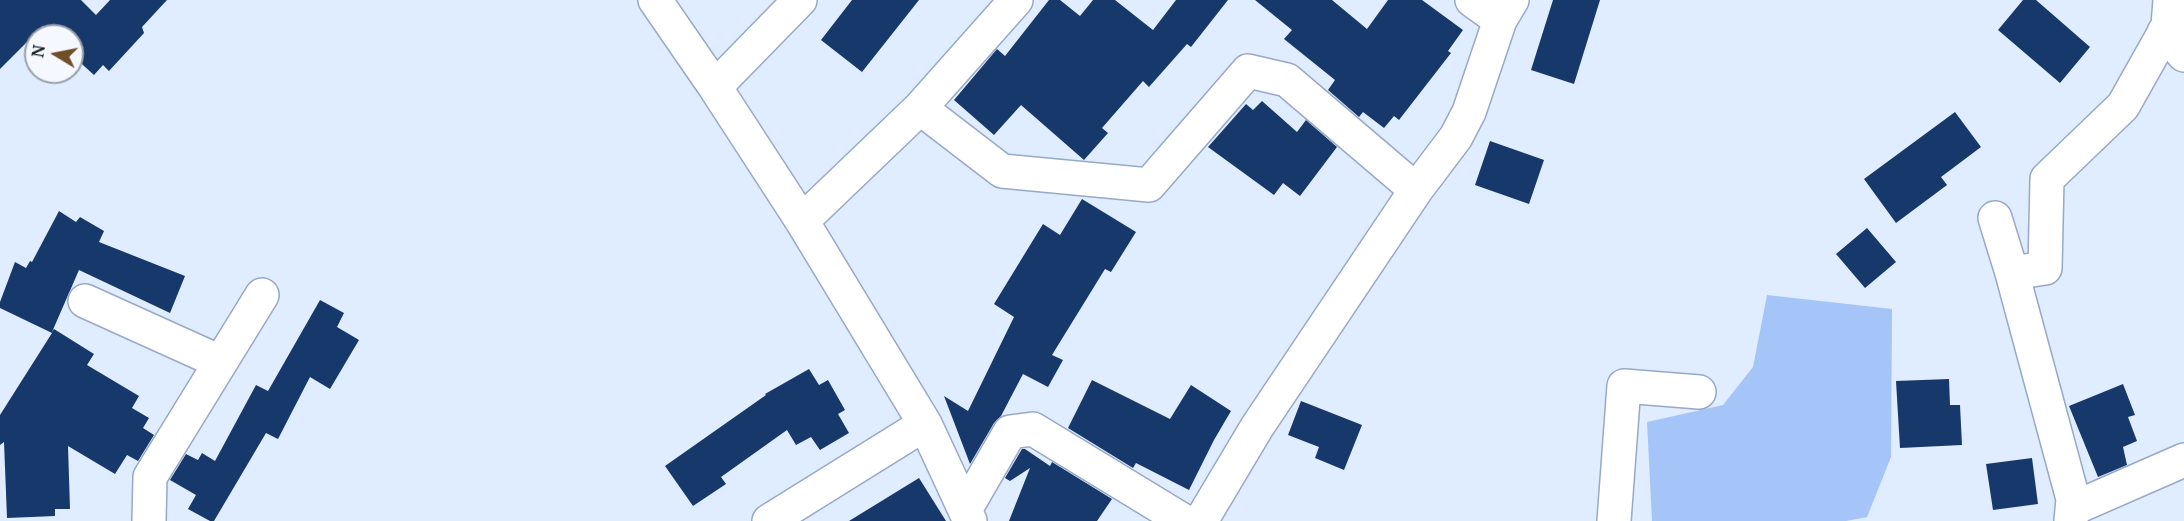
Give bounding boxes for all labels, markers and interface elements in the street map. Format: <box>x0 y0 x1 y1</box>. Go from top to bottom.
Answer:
north arrow <box>24 24 84 84</box>
text: N <box>26 43 50 59</box>

